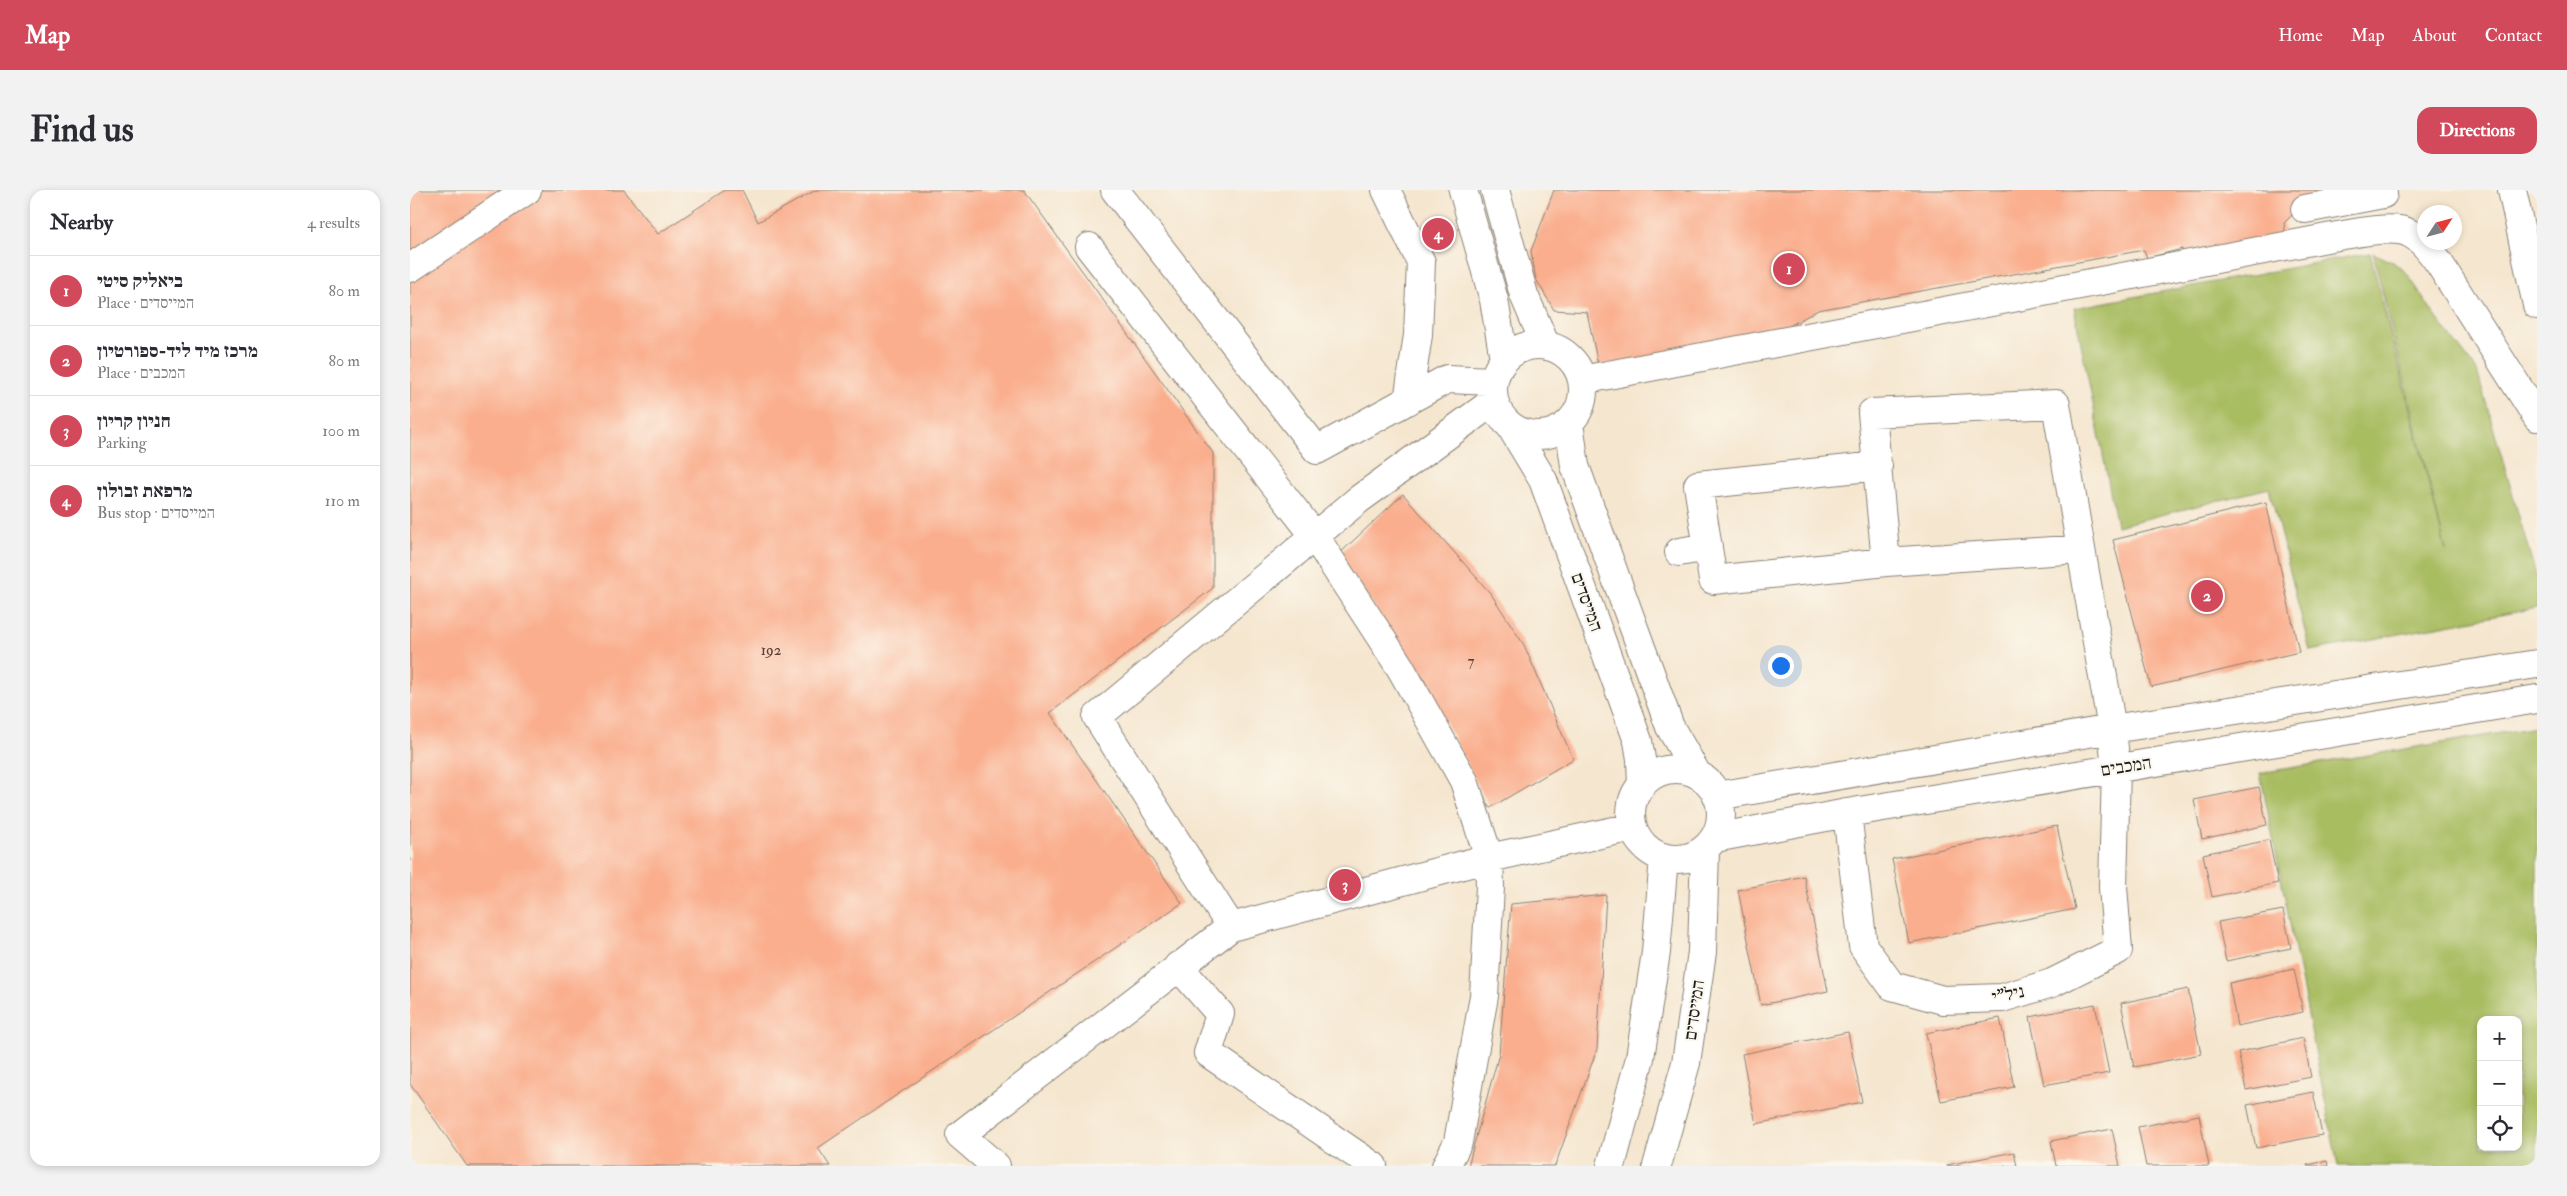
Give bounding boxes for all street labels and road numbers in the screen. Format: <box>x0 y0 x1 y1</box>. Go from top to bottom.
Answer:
street label: המייסדים <box>1565 570 1608 635</box>
street label: המכבים <box>2099 751 2153 782</box>
street label: המייסדים <box>1679 978 1710 1042</box>
street label: ניל"י <box>1990 980 2026 1009</box>

